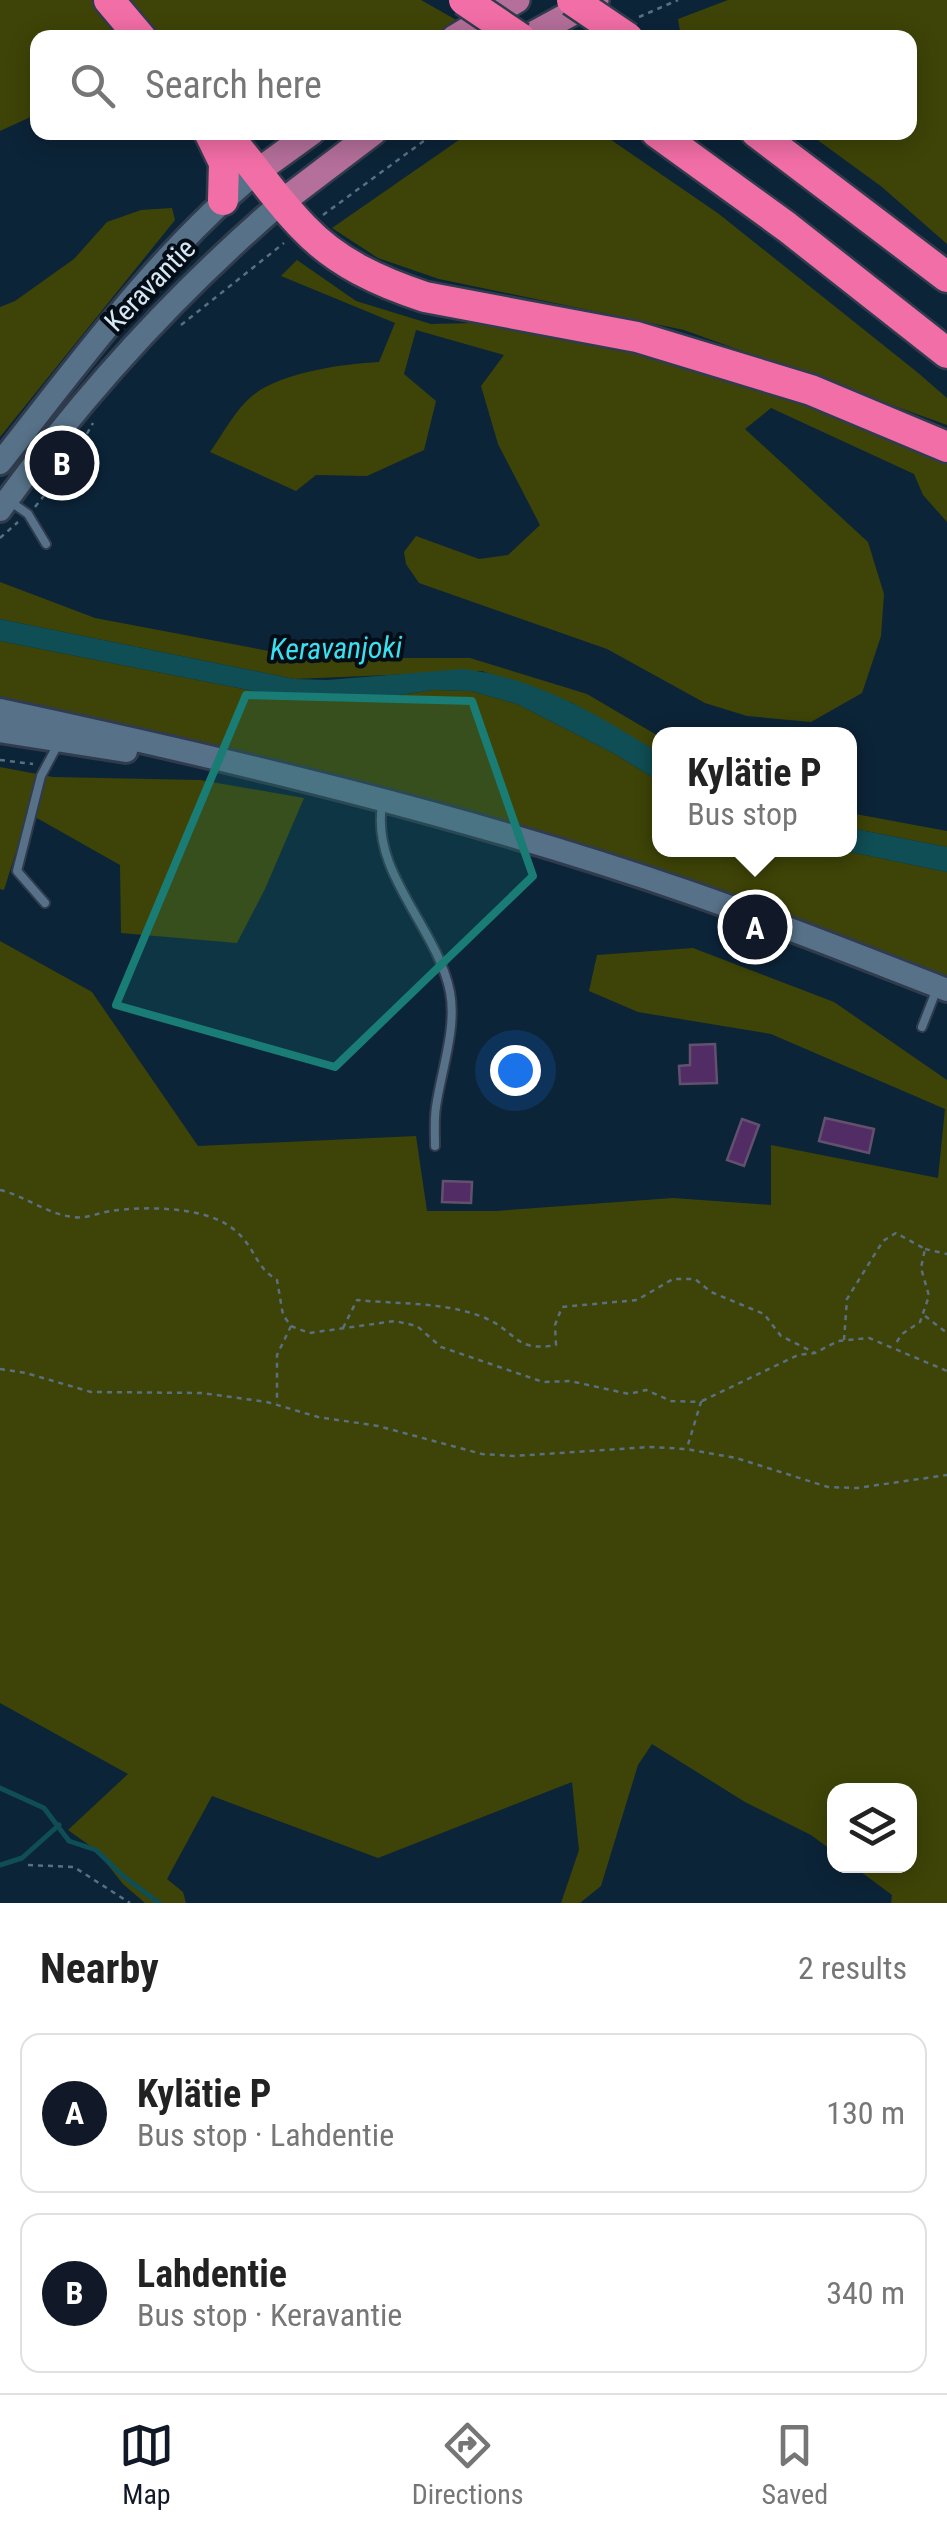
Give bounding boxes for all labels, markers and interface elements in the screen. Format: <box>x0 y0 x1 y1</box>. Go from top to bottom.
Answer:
search box <box>30 30 917 140</box>
icon: search <box>65 58 120 113</box>
text: Search here <box>145 63 322 107</box>
street label: Keravantie <box>98 232 202 338</box>
pin: B <box>30 426 94 500</box>
water label: Keravanjoki <box>270 629 403 667</box>
popup <box>652 727 857 857</box>
text: Kylätie P <box>687 751 822 795</box>
text: Bus stop <box>687 795 798 833</box>
pin: A <box>722 890 788 964</box>
your location <box>490 1045 541 1096</box>
map controls <box>827 1783 917 1873</box>
button: layers <box>827 1783 917 1873</box>
text: Nearby <box>40 1944 159 1993</box>
text: 2 results <box>798 1949 907 1987</box>
text: Kylätie P <box>137 2072 271 2116</box>
text: A <box>65 2094 84 2132</box>
text: 130 m <box>826 2094 905 2132</box>
text: Bus stop · Lahdentie <box>137 2116 394 2154</box>
text: Lahdentie <box>137 2252 287 2296</box>
text: B <box>66 2274 83 2312</box>
text: 340 m <box>826 2274 905 2312</box>
text: Bus stop · Keravantie <box>137 2296 402 2334</box>
tab: Map <box>119 2418 174 2511</box>
tab: Directions <box>412 2418 524 2511</box>
tab: Saved <box>761 2418 828 2511</box>

